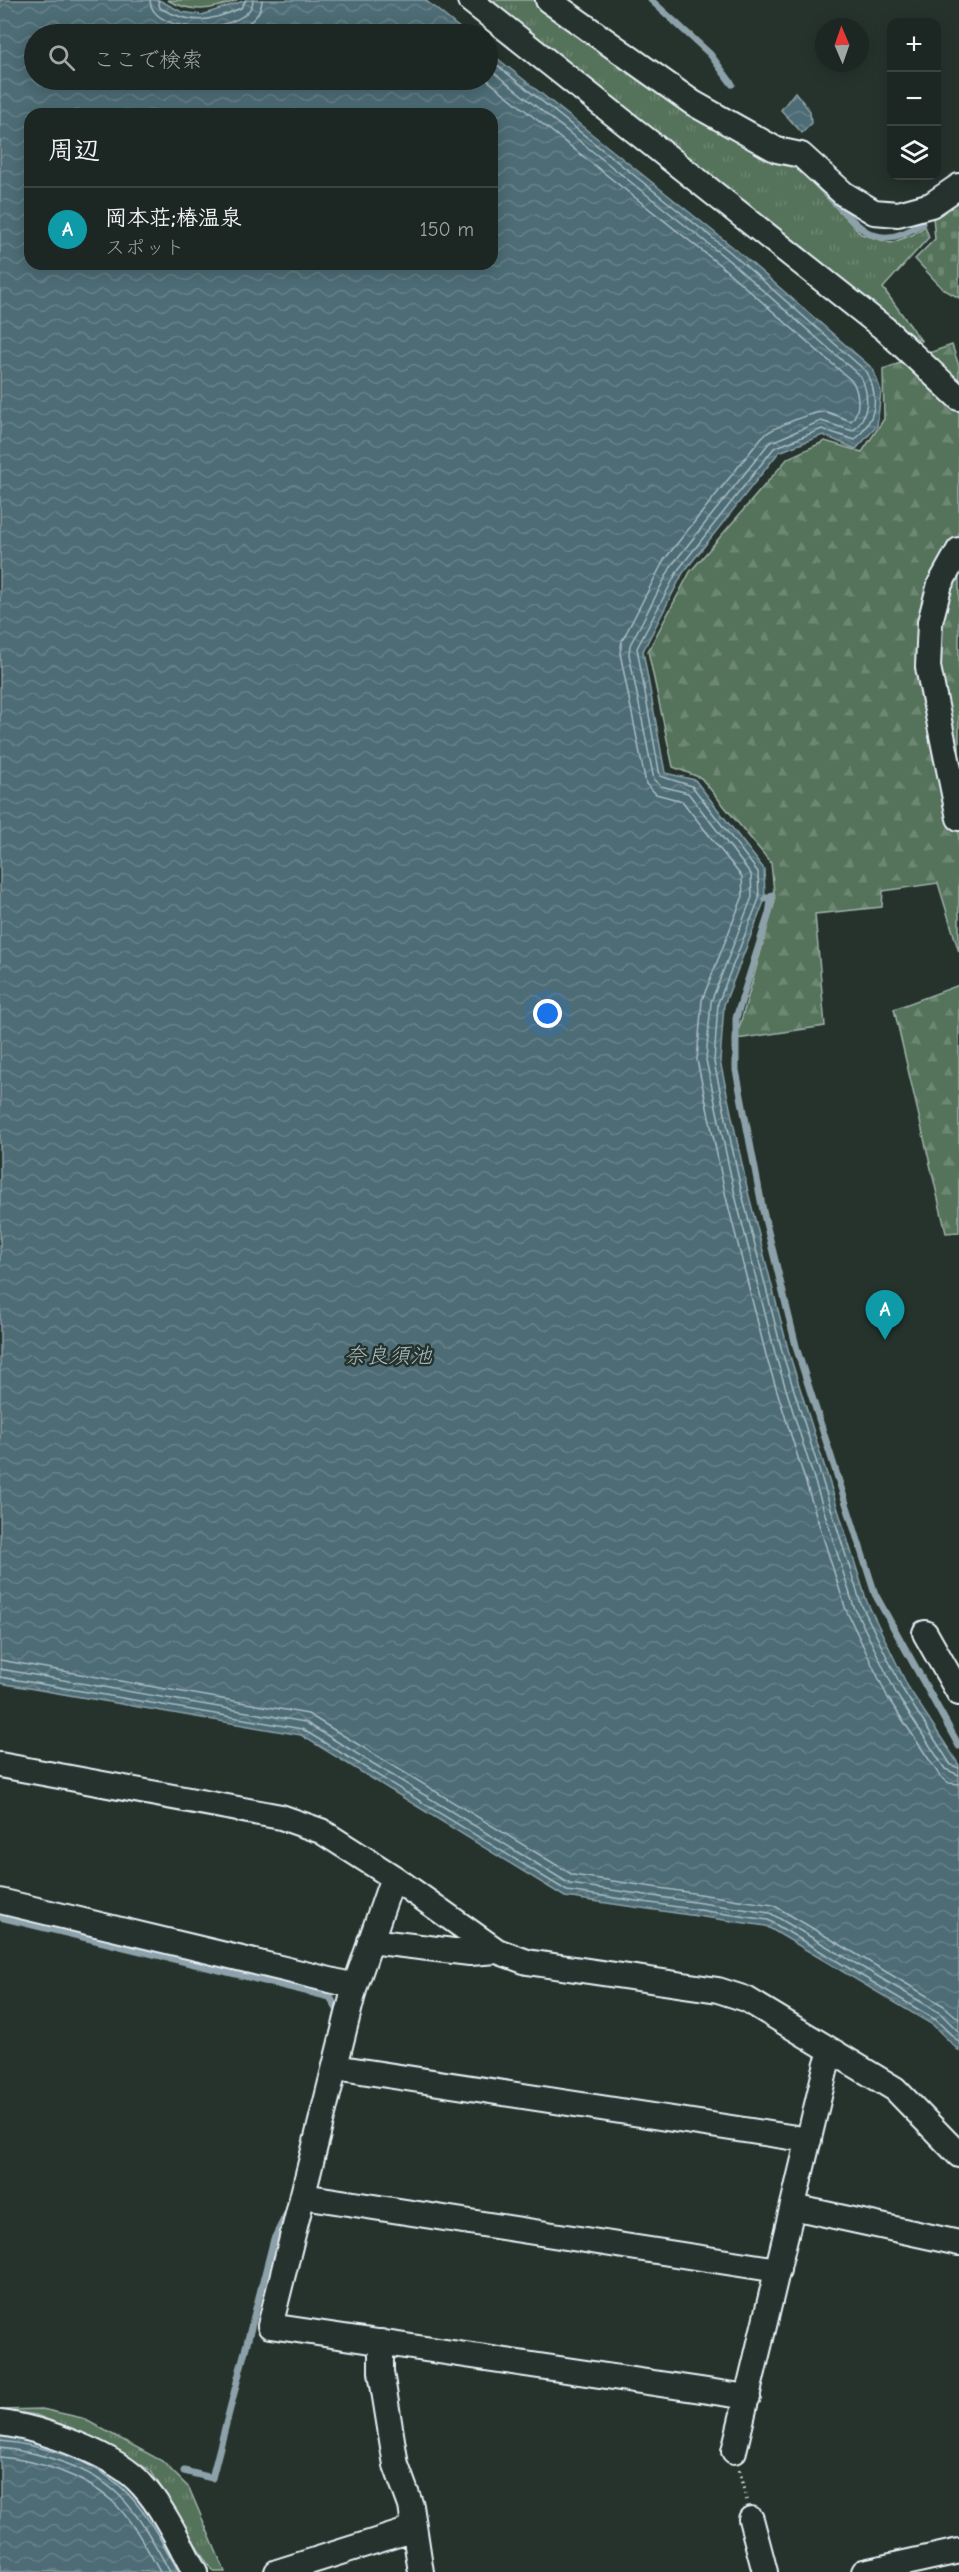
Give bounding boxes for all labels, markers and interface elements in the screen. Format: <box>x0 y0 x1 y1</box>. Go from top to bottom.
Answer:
north arrow <box>815 18 869 72</box>
map controls <box>887 18 941 180</box>
button: + <box>887 18 941 72</box>
search box <box>24 24 498 90</box>
icon: search <box>45 41 78 74</box>
text: ここで検索 <box>93 47 203 73</box>
button: − <box>887 72 941 126</box>
button: layers <box>887 126 941 180</box>
text: 周辺 <box>48 136 100 166</box>
text: 岡本荘;椿温泉 <box>105 205 242 231</box>
text: A <box>62 218 73 241</box>
text: 150 m <box>420 218 474 241</box>
text: スポット <box>105 236 185 259</box>
your location <box>533 999 562 1028</box>
pin: A <box>866 1290 904 1340</box>
water label: 奈良須池 <box>344 1343 433 1369</box>

